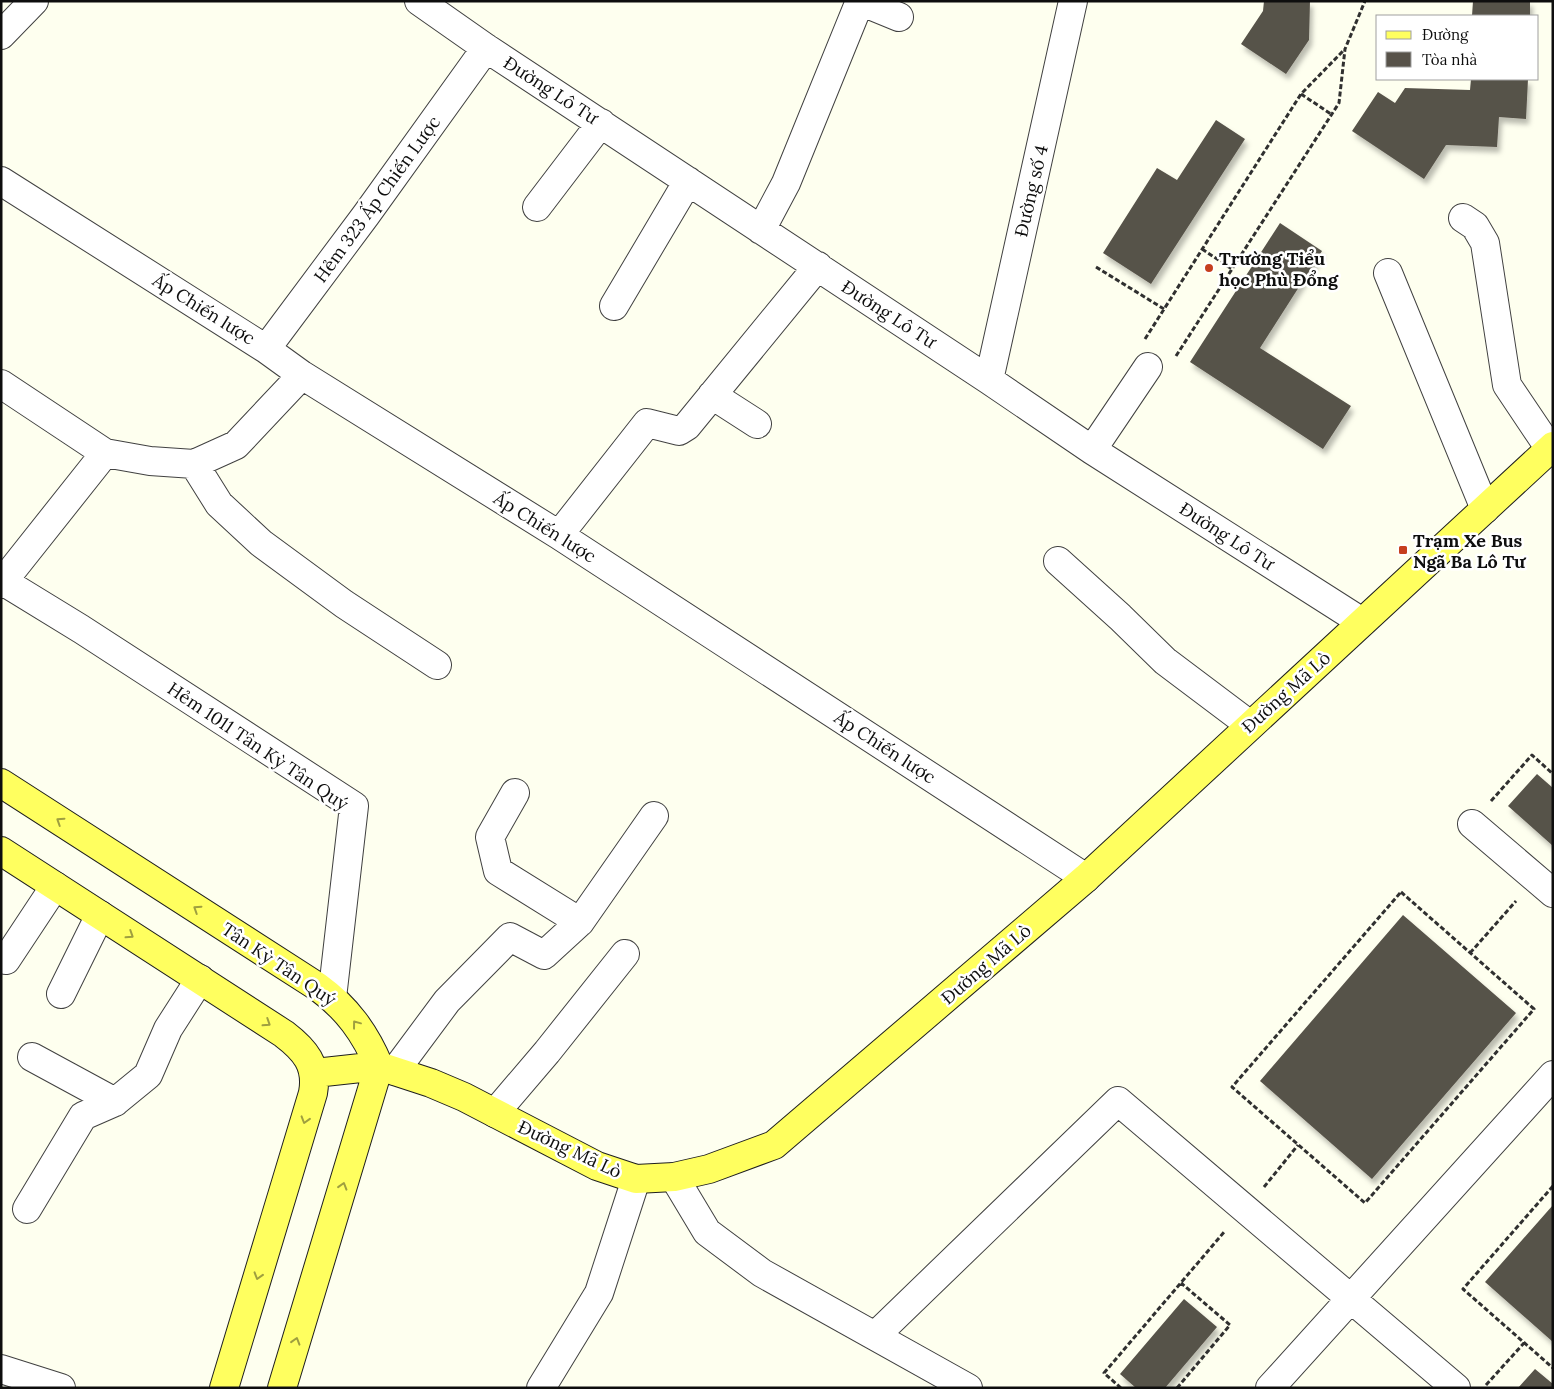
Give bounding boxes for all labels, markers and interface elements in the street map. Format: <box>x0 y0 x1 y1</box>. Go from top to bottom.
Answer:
legend <box>1376 15 1539 80</box>
text: Đường <box>1422 25 1469 44</box>
text: Tòa nhà <box>1422 50 1477 69</box>
street label: Đường Lô Tư <box>499 51 604 130</box>
street label: Hẻm 323 Ấp Chiến Lược <box>309 111 445 287</box>
street label: Đường số 4 <box>1009 143 1053 239</box>
place label: Trường Tiểu học Phù Đổng <box>1219 247 1339 291</box>
marker: Trường Tiểu học Phù Đổng <box>1203 262 1215 274</box>
street label: Ấp Chiến lược <box>148 268 259 350</box>
street label: Đường Lô Tư <box>837 275 942 354</box>
street label: Ấp Chiến lược <box>489 486 600 568</box>
street label: Đường Lô Tư <box>1175 497 1280 576</box>
place label: Trạm Xe Bus Ngã Ba Lô Tư <box>1413 529 1527 573</box>
marker: Trạm Xe Bus Ngã Ba Lô Tư <box>1397 544 1409 556</box>
street label: Đường Mã Lò <box>1237 646 1335 738</box>
street label: Hẻm 1011 Tân Kỳ Tân Quý <box>163 677 353 815</box>
street label: Ấp Chiến lược <box>829 705 940 788</box>
one-way arrow <box>56 817 65 827</box>
one-way arrow <box>193 905 202 915</box>
street label: Tân Kỳ Tân Quý <box>217 917 341 1011</box>
street label: Đường Mã Lò <box>936 919 1036 1009</box>
one-way arrow <box>125 928 134 938</box>
one-way arrow <box>261 1017 270 1026</box>
one-way arrow <box>353 1020 362 1029</box>
one-way arrow <box>301 1115 311 1124</box>
street label: Đường Mã Lò <box>514 1115 626 1183</box>
one-way arrow <box>337 1182 347 1190</box>
one-way arrow <box>254 1271 264 1279</box>
one-way arrow <box>290 1337 300 1346</box>

